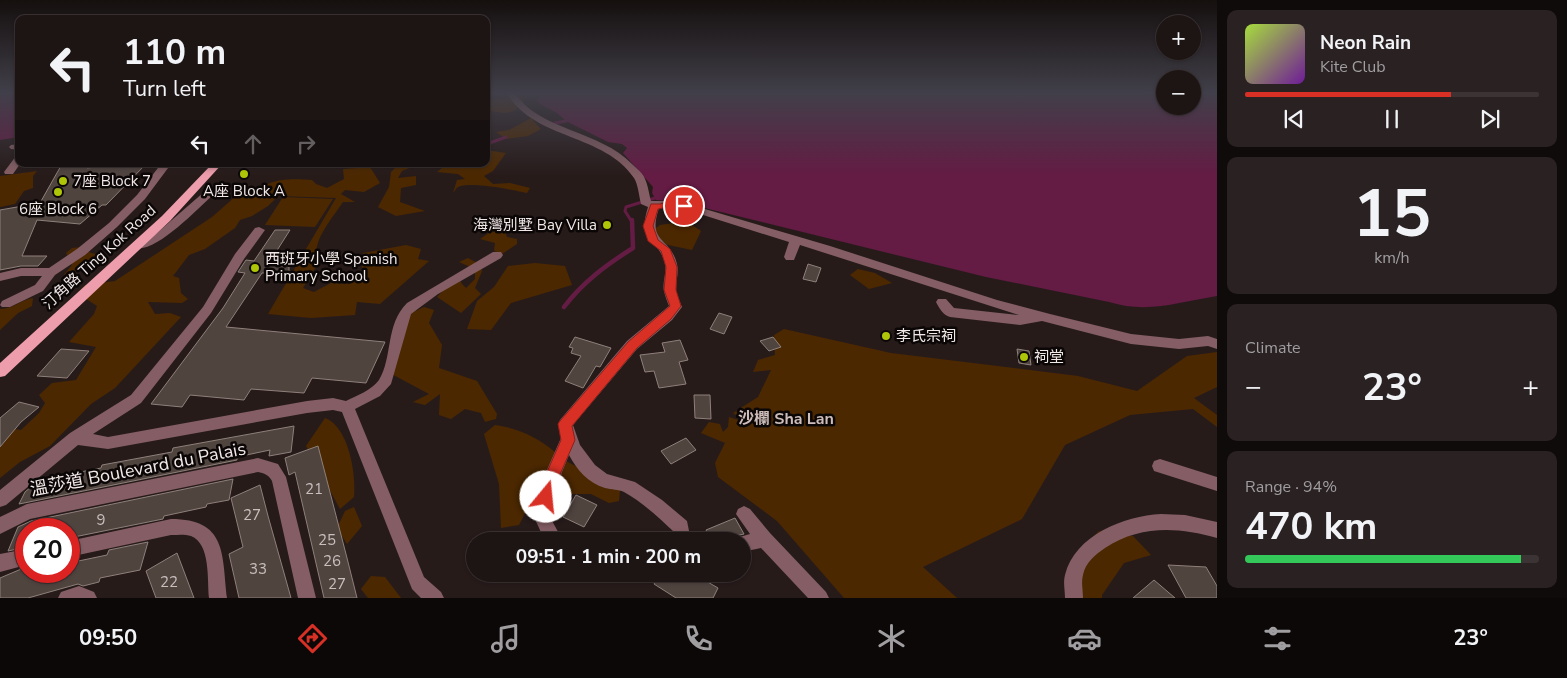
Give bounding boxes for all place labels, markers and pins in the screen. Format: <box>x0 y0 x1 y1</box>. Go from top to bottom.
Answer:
marker: A座 Block A <box>238 168 250 180</box>
place label: 7座 Block 7 <box>73 171 151 191</box>
marker: 7座 Block 7 <box>57 175 69 187</box>
place label: A座 Block A <box>203 181 285 201</box>
pin <box>663 185 705 227</box>
marker: 6座 Block 6 <box>52 186 64 198</box>
place label: 6座 Block 6 <box>19 199 97 219</box>
place label: 海灣別墅 Bay Villa <box>473 215 597 235</box>
marker: 海灣別墅 Bay Villa <box>601 219 613 231</box>
place label: 西班牙小學 Spanish Primary School <box>265 249 398 286</box>
marker: 西班牙小學 Spanish Primary School <box>249 262 261 274</box>
place label: 李氏宗祠 <box>896 326 956 346</box>
marker: 李氏宗祠 <box>880 330 892 342</box>
place label: 祠堂 <box>1034 347 1064 367</box>
marker: 祠堂 <box>1018 351 1030 363</box>

